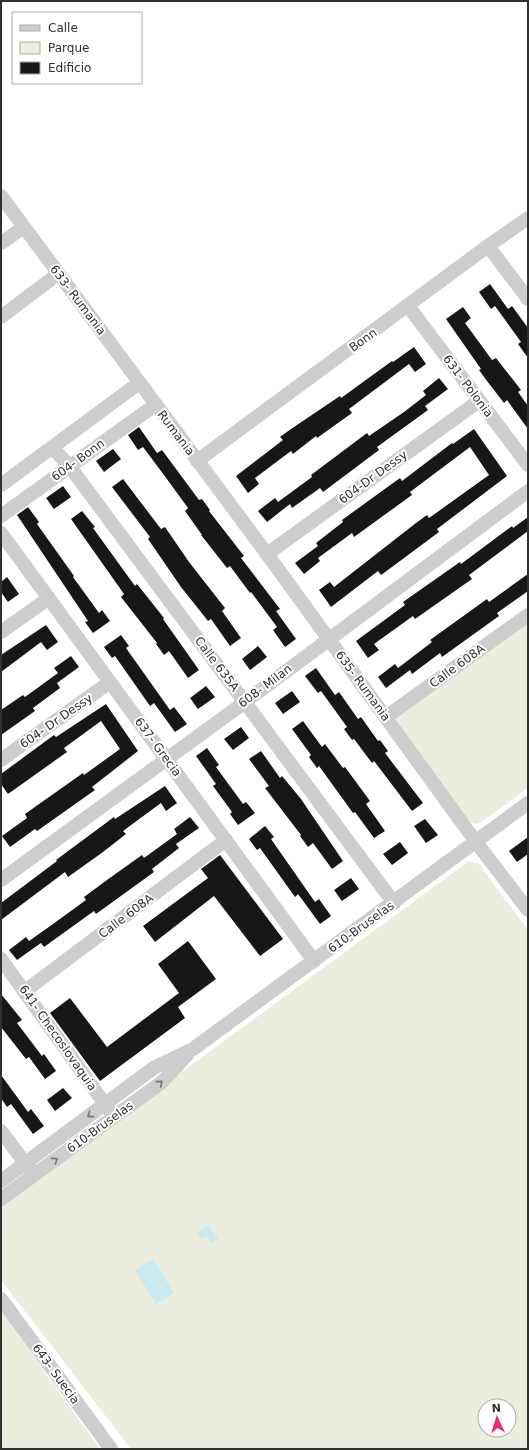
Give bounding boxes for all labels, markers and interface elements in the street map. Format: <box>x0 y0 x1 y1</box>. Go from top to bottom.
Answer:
legend <box>12 12 142 84</box>
text: Calle <box>48 21 78 35</box>
text: Parque <box>48 41 89 55</box>
text: Edificio <box>48 61 91 75</box>
street label: 633- Rumania <box>47 262 109 338</box>
street label: Bonn <box>346 325 380 355</box>
street label: 631- Polonia <box>440 352 496 420</box>
street label: Rumania <box>155 408 197 458</box>
street label: 604- Bonn <box>49 436 107 484</box>
street label: 604-Dr Dessy <box>336 447 410 507</box>
street label: Calle 635A <box>192 634 243 695</box>
street label: Calle 608A <box>427 641 488 691</box>
street label: 635- Rumania <box>333 648 393 724</box>
street label: 608- Milan <box>236 661 294 711</box>
street label: 604- Dr Dessy <box>17 691 95 751</box>
street label: 637- Grecia <box>132 715 184 779</box>
street label: Calle 608A <box>96 890 157 941</box>
street label: 610-Bruselas <box>325 898 397 956</box>
street label: 641- Checoslovaquia <box>16 983 100 1093</box>
one-way arrow <box>156 1080 163 1087</box>
street label: 610-Bruselas <box>64 1098 136 1156</box>
one-way arrow <box>87 1111 94 1118</box>
one-way arrow <box>51 1158 58 1165</box>
street label: 643- Suecia <box>29 1341 83 1407</box>
north arrow <box>477 1398 517 1438</box>
text: N <box>491 1402 501 1415</box>

